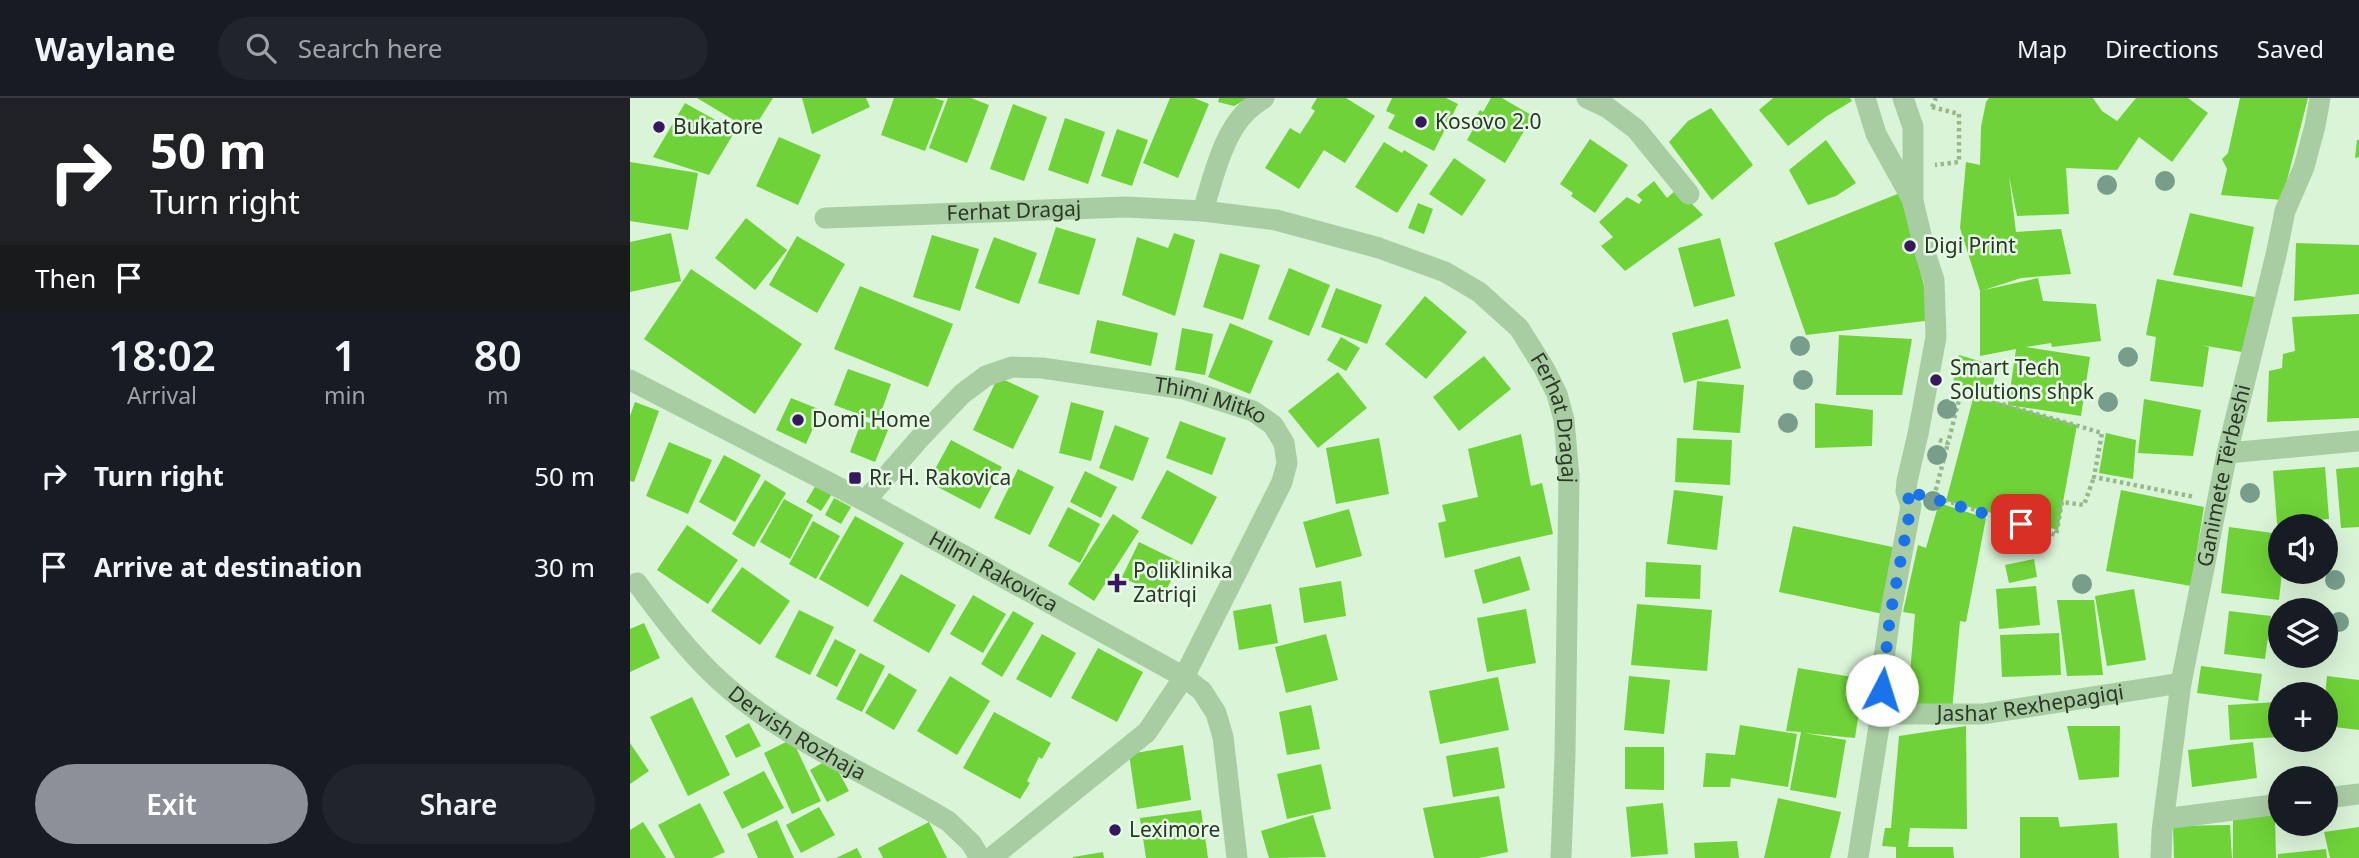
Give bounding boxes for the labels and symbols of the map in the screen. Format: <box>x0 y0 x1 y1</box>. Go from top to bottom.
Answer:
place label: Kosovo 2.0 <box>1435 107 1542 135</box>
place label: Bukatore <box>673 112 763 140</box>
marker: Kosovo 2.0 <box>1413 114 1429 130</box>
marker: Bukatore <box>651 119 667 135</box>
street label: Ferhat Dragaj <box>946 194 1082 227</box>
place label: Digi Print <box>1924 231 2016 259</box>
marker: Digi Print <box>1902 238 1918 254</box>
street label: Ferhat Dragaj <box>1525 347 1584 483</box>
place label: Smart Tech Solutions shpk <box>1950 353 2095 405</box>
street label: Thimi Mitko <box>1153 370 1273 430</box>
marker: Smart Tech Solutions shpk <box>1928 372 1944 388</box>
street label: Ganimete Tërbeshi <box>2190 381 2256 569</box>
place label: Domi Home <box>812 405 930 433</box>
marker: Domi Home <box>790 412 806 428</box>
place label: Rr. H. Rakovica <box>869 463 1011 491</box>
marker: Rr. H. Rakovica <box>847 470 863 486</box>
pin <box>1991 494 2051 554</box>
street label: Hilmi Rakovica <box>924 524 1063 618</box>
place label: Poliklinika Zatriqi <box>1133 556 1233 608</box>
marker: Poliklinika Zatriqi <box>1107 573 1127 593</box>
position arrow <box>1845 653 1919 727</box>
street label: Jashar Rexhepagiqi <box>1935 677 2125 728</box>
street label: Dervish Rozhaja <box>723 679 871 786</box>
place label: Leximore <box>1129 815 1220 843</box>
marker: Leximore <box>1107 822 1123 838</box>

